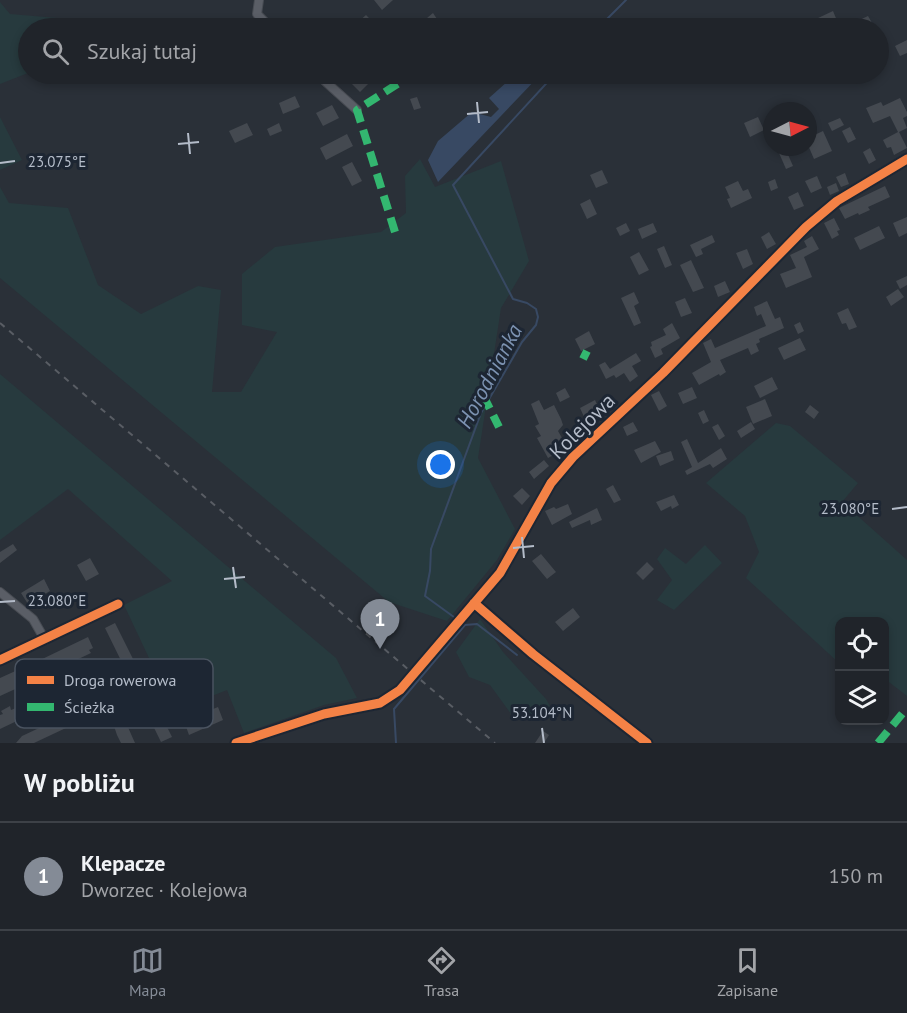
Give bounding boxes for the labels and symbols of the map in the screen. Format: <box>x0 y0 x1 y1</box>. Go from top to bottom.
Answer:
north arrow <box>763 102 817 156</box>
text: 23.075°E <box>28 152 86 171</box>
water label: Horodnianka <box>450 319 528 433</box>
street label: Kolejowa <box>543 387 621 465</box>
your location <box>426 450 455 479</box>
text: 23.080°E <box>821 499 879 518</box>
text: 23.080°E <box>28 591 86 610</box>
pin: 1 <box>360 600 400 649</box>
legend <box>15 659 213 728</box>
text: Droga rowerowa <box>64 670 176 690</box>
text: Ścieżka <box>64 697 115 717</box>
text: 53.104°N <box>512 703 572 722</box>

